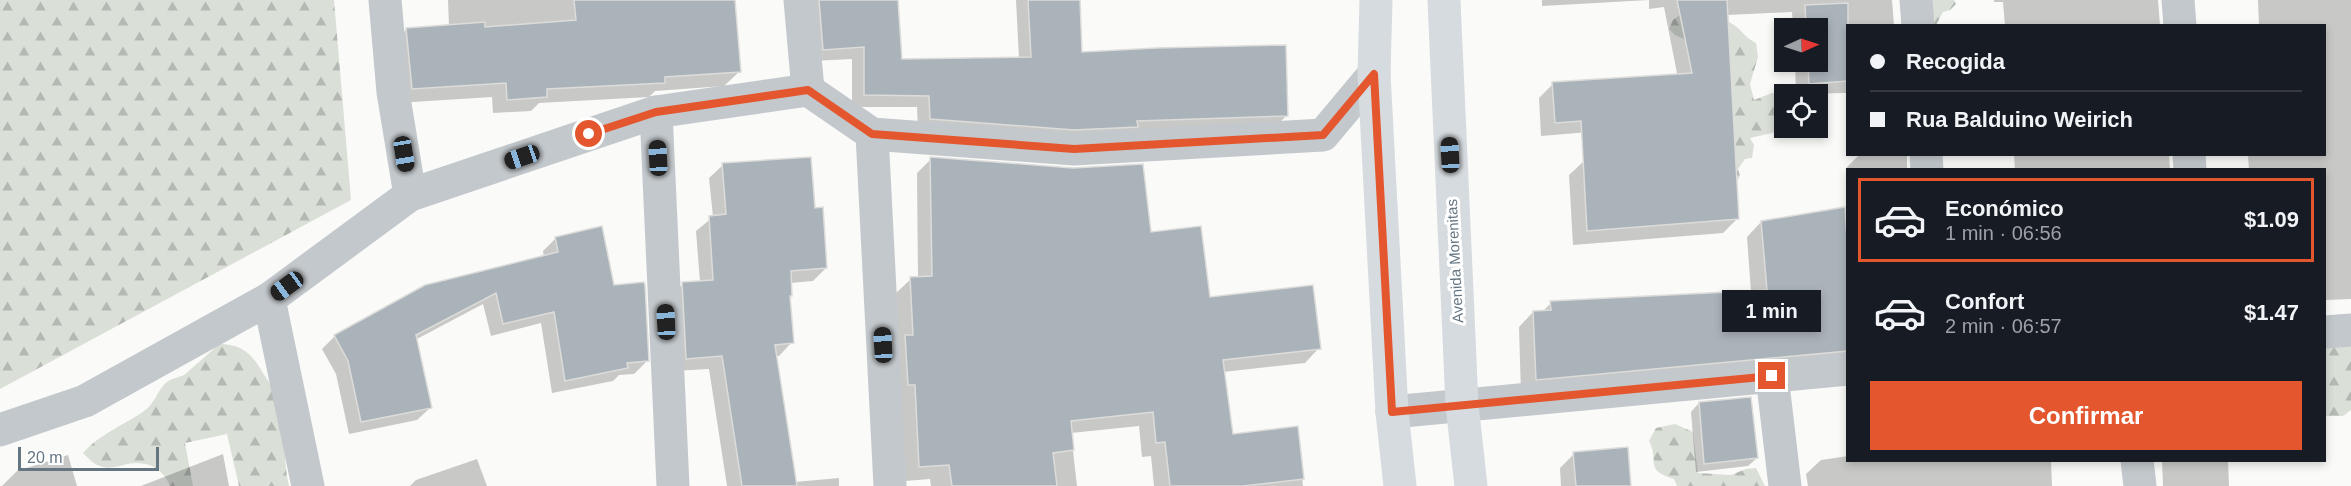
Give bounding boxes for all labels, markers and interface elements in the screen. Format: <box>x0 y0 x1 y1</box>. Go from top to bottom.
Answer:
north arrow <box>1774 18 1828 72</box>
map controls <box>1774 18 1828 138</box>
text: Recogida <box>1906 49 2005 74</box>
button: locate <box>1774 84 1828 138</box>
text: Rua Balduino Weirich <box>1906 107 2133 132</box>
route start <box>575 120 602 147</box>
car <box>392 135 416 173</box>
car <box>1440 137 1460 173</box>
car <box>648 140 668 176</box>
car <box>502 143 542 171</box>
icon: car <box>1873 193 1927 247</box>
text: Económico <box>1945 196 2064 221</box>
street label: Avenida Morenitas <box>1443 199 1466 323</box>
text: $1.09 <box>2244 207 2299 232</box>
text: 1 min · 06:56 <box>1945 222 2062 244</box>
car <box>267 268 307 304</box>
icon: car <box>1873 286 1927 340</box>
callout: 1 min <box>1722 289 1822 331</box>
text: Confort <box>1945 289 2024 314</box>
text: 1 min <box>1745 300 1798 322</box>
text: $1.47 <box>2244 300 2299 325</box>
car <box>656 304 676 340</box>
text: 2 min · 06:57 <box>1945 315 2062 337</box>
car <box>873 327 893 363</box>
route end <box>1758 362 1785 389</box>
button: Confirmar <box>1870 381 2302 450</box>
scale bar <box>18 444 159 472</box>
text: 20 m <box>27 449 63 466</box>

